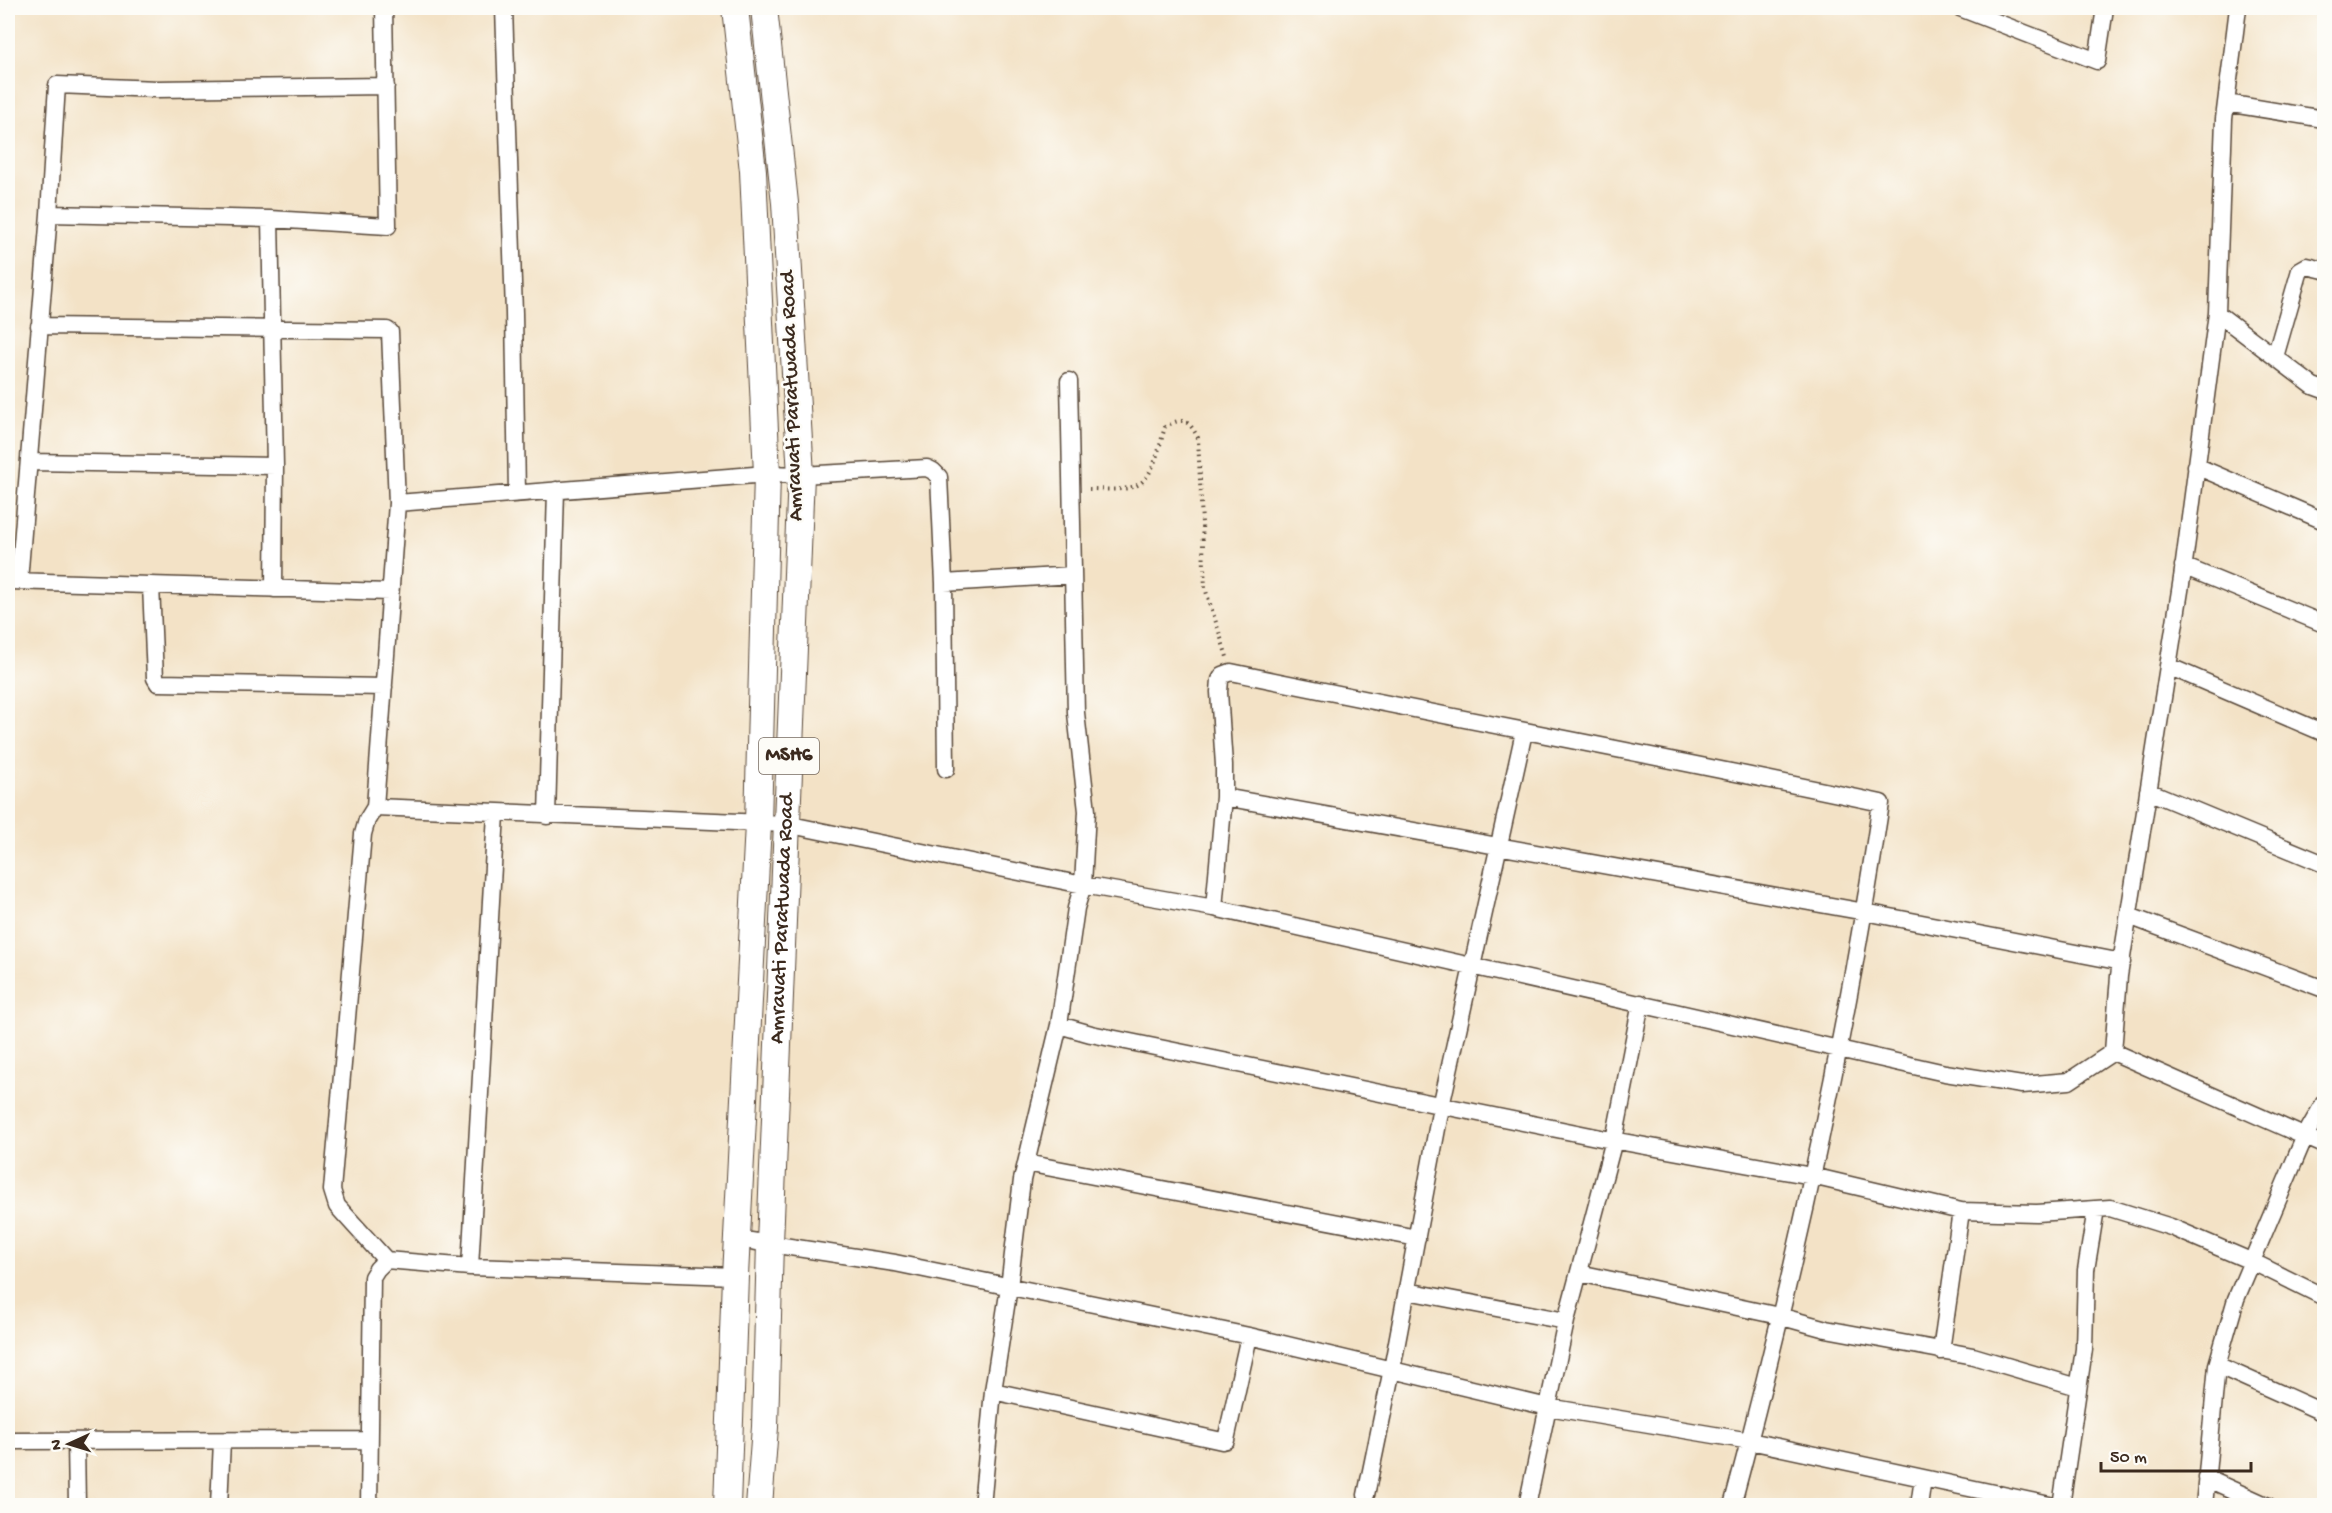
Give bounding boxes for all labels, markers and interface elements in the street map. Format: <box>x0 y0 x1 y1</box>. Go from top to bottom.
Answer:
street label: Amravati Paratwada Road <box>776 268 810 522</box>
road number: MSH6 <box>759 738 819 774</box>
street label: Amravati Paratwada Road <box>765 791 801 1044</box>
north arrow <box>39 1414 99 1474</box>
scale bar <box>2101 1435 2251 1473</box>
text: N <box>48 1438 67 1451</box>
text: 50 m <box>2110 1448 2147 1469</box>

